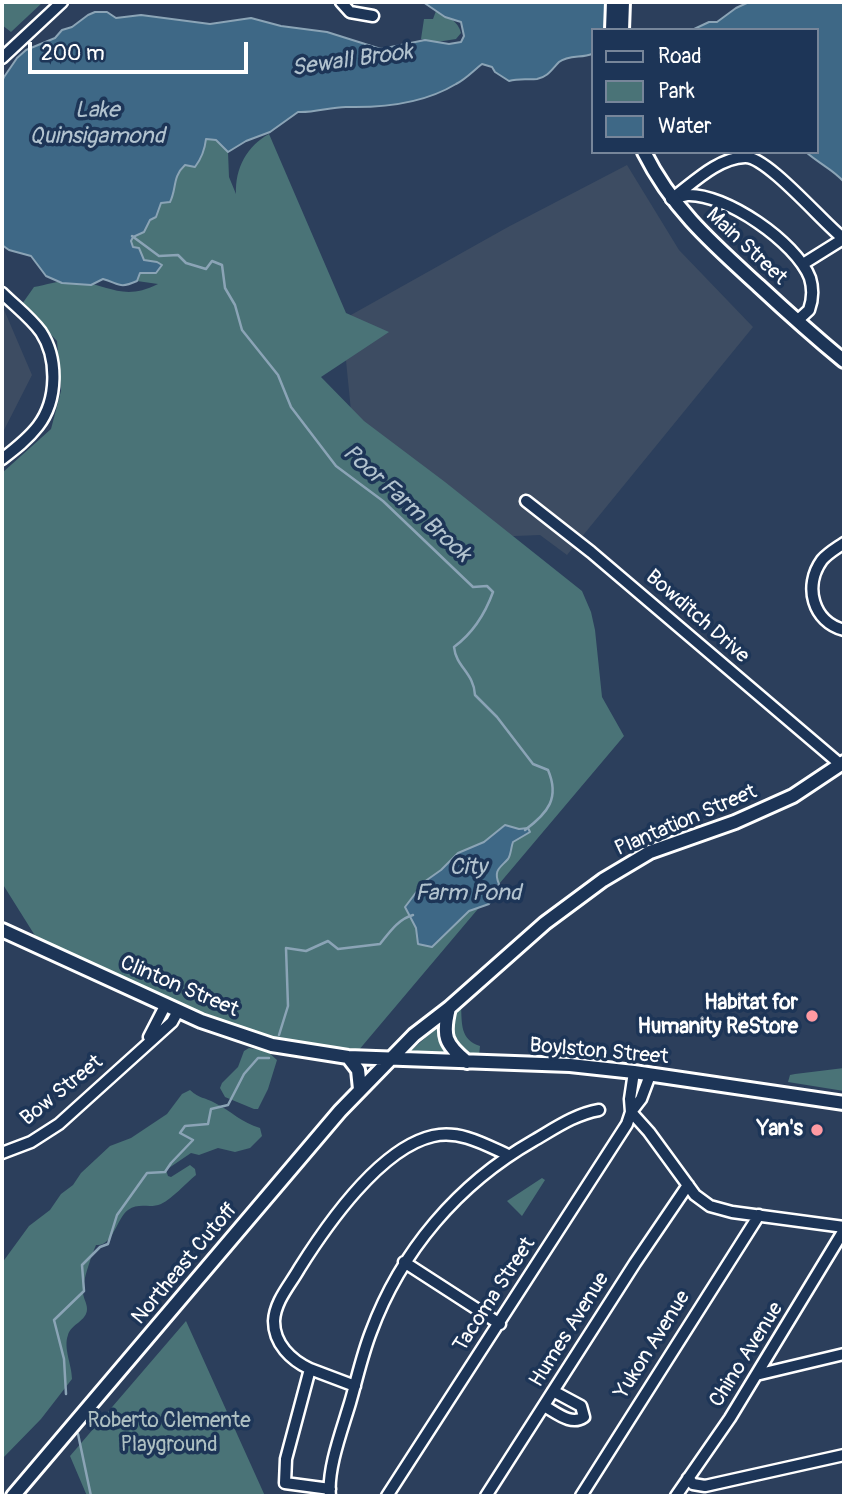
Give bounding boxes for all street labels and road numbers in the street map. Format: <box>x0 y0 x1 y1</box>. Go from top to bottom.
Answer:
street label: Main Street <box>700 203 792 291</box>
street label: Bowditch Drive <box>640 565 754 669</box>
street label: Plantation Street <box>611 780 761 862</box>
street label: Clinton Street <box>116 951 242 1023</box>
street label: Boylston Street <box>528 1033 670 1071</box>
street label: Bow Street <box>16 1050 108 1132</box>
street label: Northeast Cutoff <box>127 1198 243 1330</box>
street label: Tacoma Street <box>449 1233 541 1357</box>
street label: Humes Avenue <box>525 1268 615 1392</box>
street label: Yukon Avenue <box>610 1286 696 1404</box>
street label: Chino Avenue <box>705 1298 789 1412</box>

